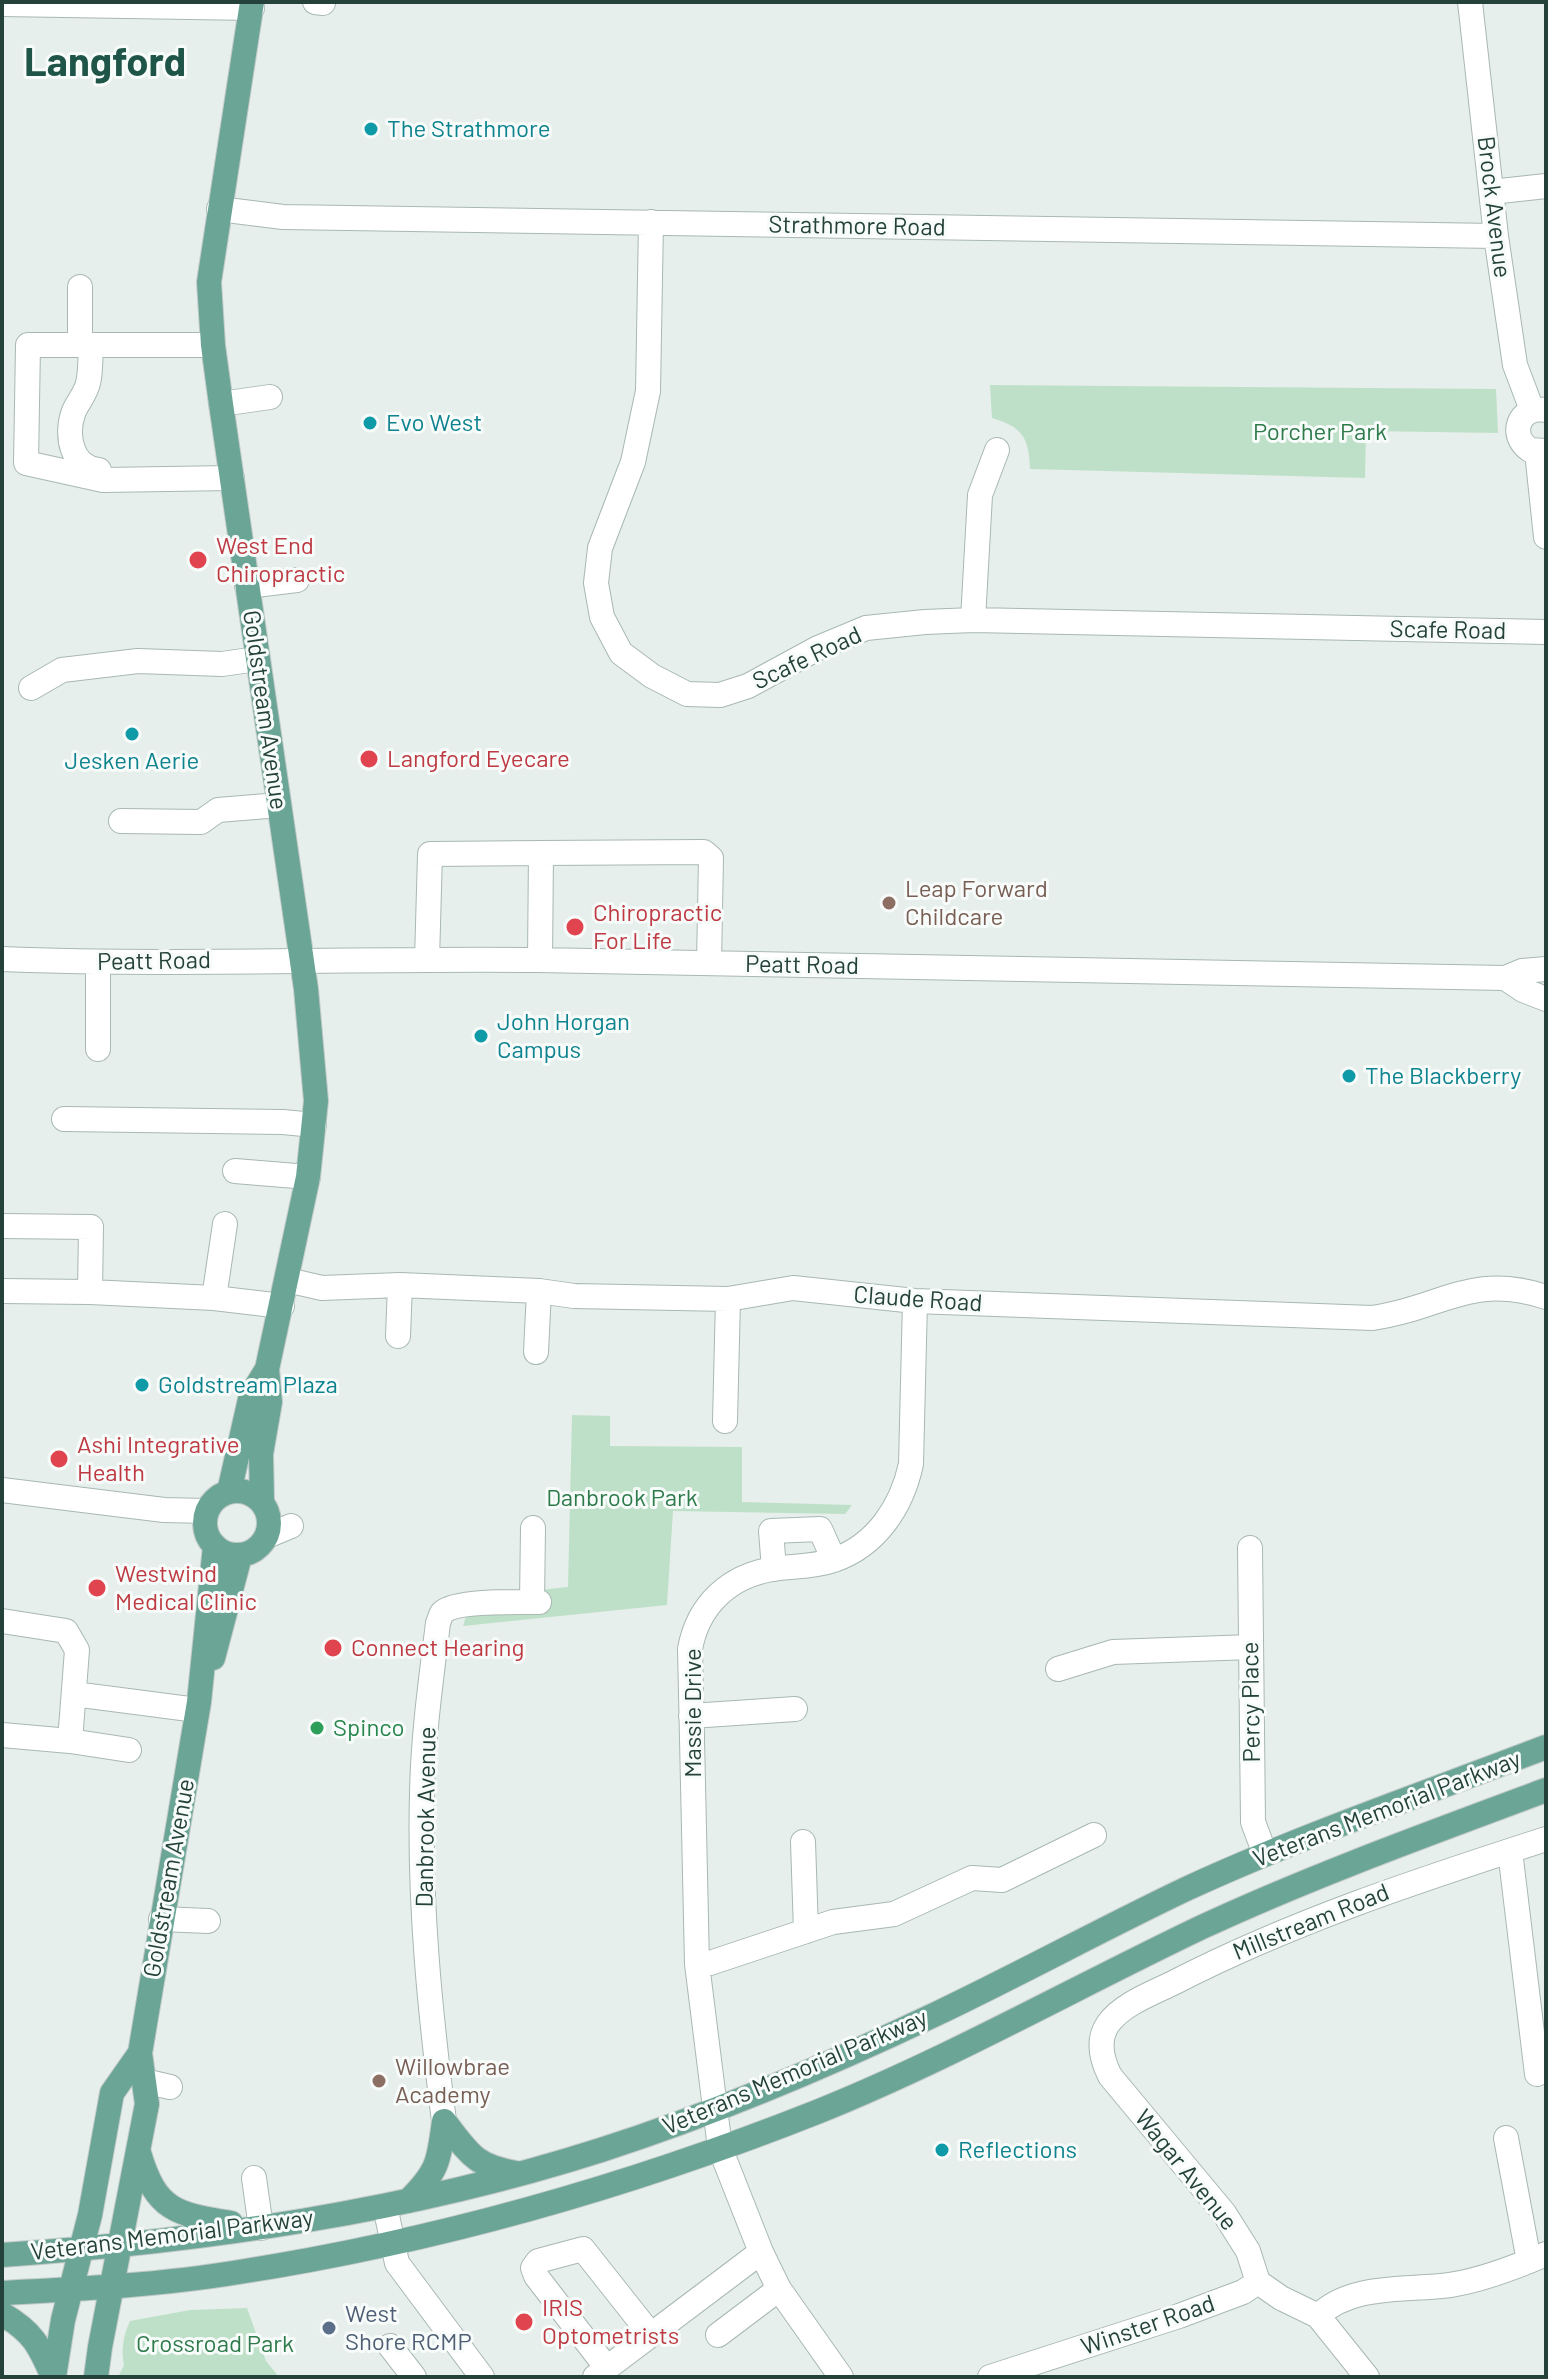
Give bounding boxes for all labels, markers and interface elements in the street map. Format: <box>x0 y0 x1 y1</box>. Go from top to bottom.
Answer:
district label: Langford <box>24 39 186 87</box>
place label: The Strathmore <box>387 115 550 143</box>
marker: The Strathmore <box>362 120 380 138</box>
street label: Brock Avenue <box>1471 135 1517 279</box>
street label: Strathmore Road <box>768 210 946 242</box>
place label: Evo West <box>386 409 482 437</box>
marker: Evo West <box>361 414 379 432</box>
park label: Porcher Park <box>1253 418 1387 446</box>
place label: West End Chiropractic <box>216 532 345 588</box>
marker: West End Chiropractic <box>187 549 209 571</box>
street label: Goldstream Avenue <box>237 608 293 812</box>
street label: Scafe Road <box>1389 615 1507 645</box>
street label: Scafe Road <box>748 620 866 696</box>
marker: Jesken Aerie <box>123 725 141 743</box>
place label: Langford Eyecare <box>387 745 570 773</box>
place label: Jesken Aerie <box>65 747 199 775</box>
marker: Langford Eyecare <box>358 748 380 770</box>
place label: Leap Forward Childcare <box>905 875 1048 931</box>
marker: Leap Forward Childcare <box>880 894 898 912</box>
place label: Chiropractic For Life <box>593 899 722 955</box>
marker: Chiropractic For Life <box>564 916 586 938</box>
street label: Peatt Road <box>97 946 211 976</box>
street label: Peatt Road <box>745 950 859 980</box>
place label: John Horgan Campus <box>497 1008 630 1064</box>
marker: John Horgan Campus <box>472 1027 490 1045</box>
place label: The Blackberry <box>1365 1062 1521 1090</box>
marker: The Blackberry <box>1340 1067 1358 1085</box>
street label: Claude Road <box>853 1280 983 1318</box>
place label: Goldstream Plaza <box>158 1371 338 1399</box>
marker: Goldstream Plaza <box>133 1376 151 1394</box>
place label: Ashi Integrative Health <box>77 1431 240 1487</box>
marker: Ashi Integrative Health <box>48 1448 70 1470</box>
park label: Danbrook Park <box>546 1484 698 1512</box>
place label: Westwind Medical Clinic <box>115 1560 257 1616</box>
marker: Westwind Medical Clinic <box>86 1577 108 1599</box>
place label: Connect Hearing <box>351 1634 524 1662</box>
marker: Connect Hearing <box>322 1637 344 1659</box>
street label: Percy Place <box>1236 1641 1266 1763</box>
street label: Massie Drive <box>679 1648 707 1778</box>
place label: Spinco <box>333 1714 405 1742</box>
marker: Spinco <box>308 1719 326 1737</box>
street label: Danbrook Avenue <box>410 1726 442 1908</box>
street label: Veterans Memorial Parkway <box>1249 1745 1525 1873</box>
street label: Goldstream Avenue <box>137 1776 201 1980</box>
street label: Millstream Road <box>1229 1878 1393 1966</box>
street label: Veterans Memorial Parkway <box>658 2003 932 2141</box>
place label: Willowbrae Academy <box>395 2053 510 2109</box>
marker: Willowbrae Academy <box>370 2072 388 2090</box>
street label: Wagar Avenue <box>1129 2104 1243 2236</box>
place label: Reflections <box>958 2136 1077 2164</box>
marker: Reflections <box>933 2141 951 2159</box>
street label: Veterans Memorial Parkway <box>29 2203 315 2267</box>
street label: Winster Road <box>1077 2289 1219 2361</box>
place label: IRIS Optometrists <box>542 2294 679 2350</box>
place label: West Shore RCMP <box>345 2300 472 2356</box>
marker: IRIS Optometrists <box>513 2311 535 2333</box>
marker: West Shore RCMP <box>320 2319 338 2337</box>
park label: Crossroad Park <box>136 2330 294 2358</box>

